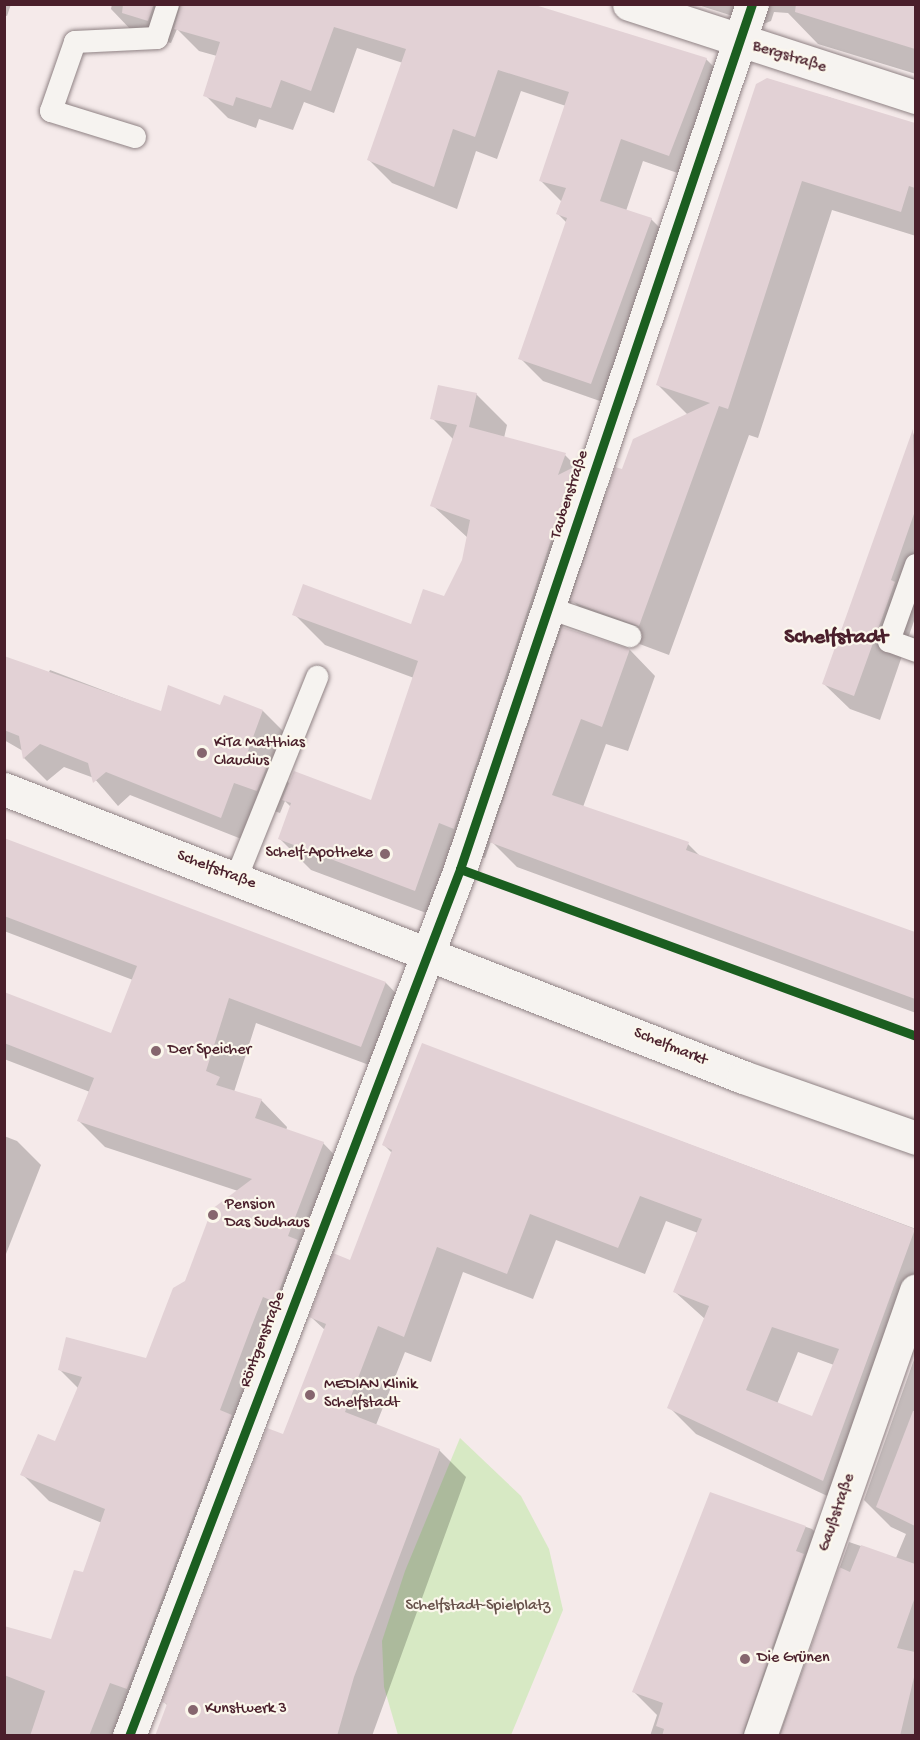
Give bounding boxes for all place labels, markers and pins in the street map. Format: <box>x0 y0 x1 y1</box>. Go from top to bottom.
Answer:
place label: KiTa Matthias Claudius <box>214 734 305 772</box>
marker: KiTa Matthias Claudius <box>195 746 209 760</box>
place label: Schelf-Apotheke <box>265 844 373 864</box>
marker: Schelf-Apotheke <box>378 847 392 861</box>
place label: Der Speicher <box>168 1041 251 1061</box>
marker: Der Speicher <box>149 1044 163 1058</box>
place label: Pension Das Sudhaus <box>225 1196 309 1234</box>
marker: Pension Das Sudhaus <box>206 1208 220 1222</box>
place label: MEDIAN Klinik Schelfstadt <box>324 1376 417 1414</box>
marker: MEDIAN Klinik Schelfstadt <box>301 1386 319 1404</box>
place label: Die Grünen <box>757 1649 830 1669</box>
marker: Die Grünen <box>738 1652 752 1666</box>
place label: Kunstwerk 3 <box>205 1700 287 1720</box>
marker: Kunstwerk 3 <box>186 1703 200 1717</box>

